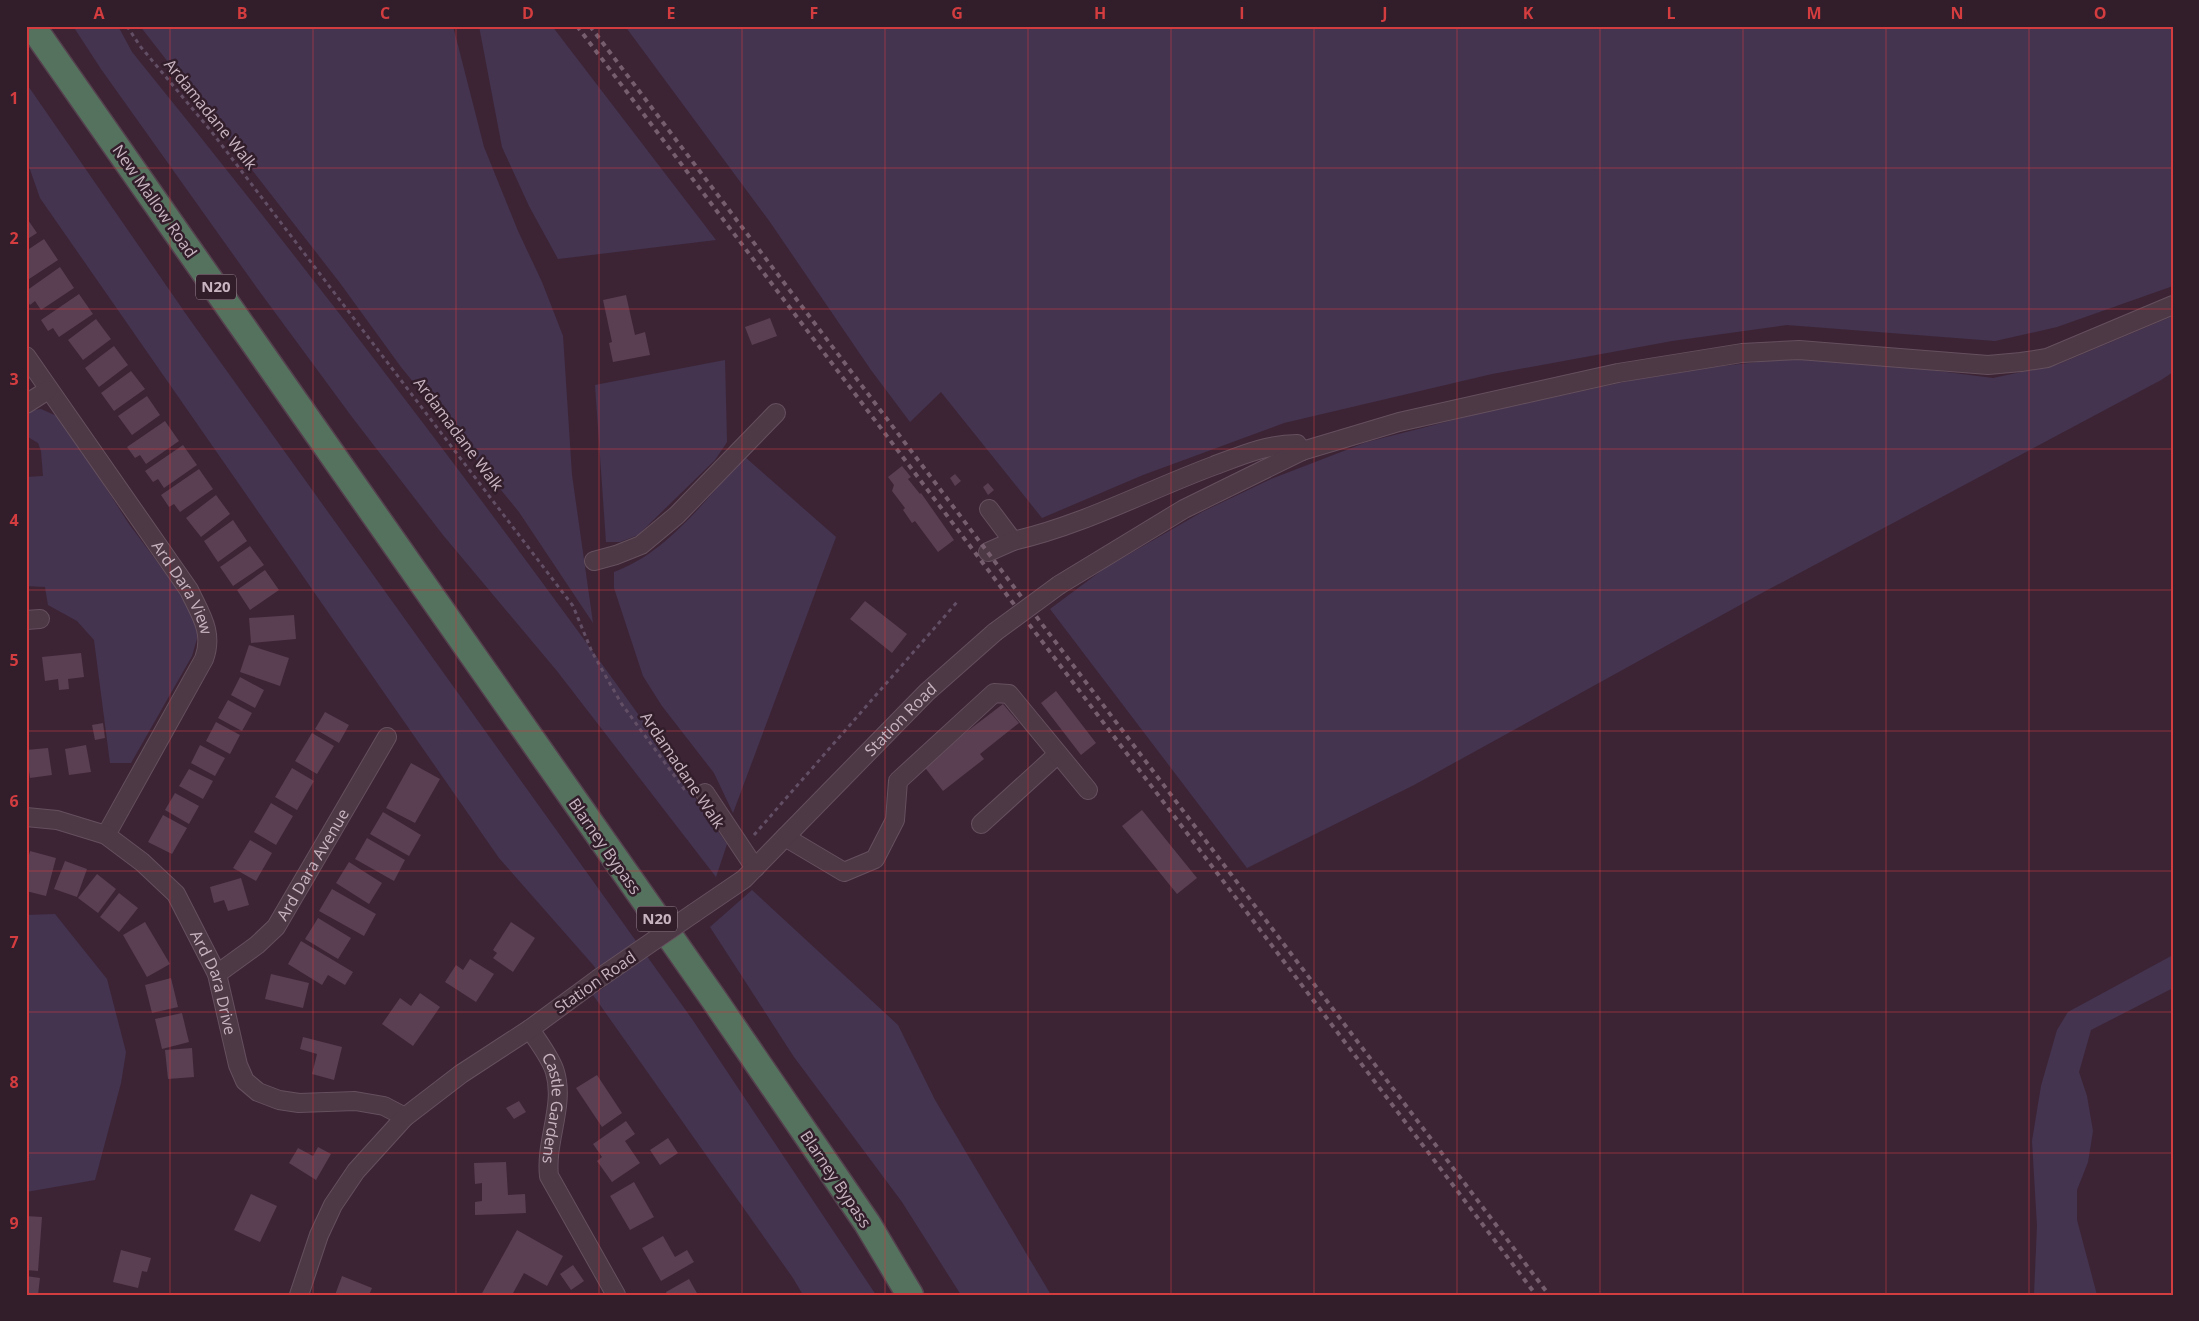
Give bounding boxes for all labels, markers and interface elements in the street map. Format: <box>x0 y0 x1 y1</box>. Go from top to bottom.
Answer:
text: A <box>93 2 105 24</box>
text: B <box>237 2 247 24</box>
text: C <box>380 2 390 24</box>
text: D <box>522 2 534 24</box>
text: E <box>667 2 676 24</box>
text: F <box>810 2 818 24</box>
text: G <box>951 2 963 24</box>
text: H <box>1094 2 1106 24</box>
text: I <box>1239 2 1245 24</box>
text: J <box>1380 2 1388 24</box>
text: K <box>1523 2 1534 24</box>
text: L <box>1666 2 1676 24</box>
text: M <box>1806 2 1822 24</box>
text: N <box>1950 2 1964 24</box>
text: O <box>2094 2 2106 24</box>
street label: Ardamadane Walk <box>159 54 263 175</box>
text: 1 <box>9 87 19 109</box>
street label: New Mallow Road <box>108 140 202 262</box>
text: 2 <box>9 227 19 249</box>
road number: N20 <box>196 274 236 300</box>
text: 3 <box>9 368 19 390</box>
street label: Ardamadane Walk <box>409 373 509 496</box>
text: 4 <box>9 509 19 531</box>
street label: Ard Dara View <box>147 536 218 637</box>
text: 5 <box>9 649 19 671</box>
street label: Station Road <box>859 678 941 761</box>
street label: Ardamadane Walk <box>636 707 731 833</box>
text: 6 <box>9 790 19 812</box>
street label: Blarney Bypass <box>564 793 646 899</box>
street label: Ard Dara Avenue <box>271 804 354 925</box>
road number: N20 <box>637 906 677 932</box>
street label: Ard Dara Drive <box>185 926 242 1037</box>
text: 7 <box>9 931 19 953</box>
street label: Station Road <box>550 946 640 1018</box>
street label: Castle Gardens <box>537 1048 569 1164</box>
text: 8 <box>9 1071 19 1093</box>
street label: Blarney Bypass <box>795 1126 877 1232</box>
text: 9 <box>9 1212 19 1234</box>

